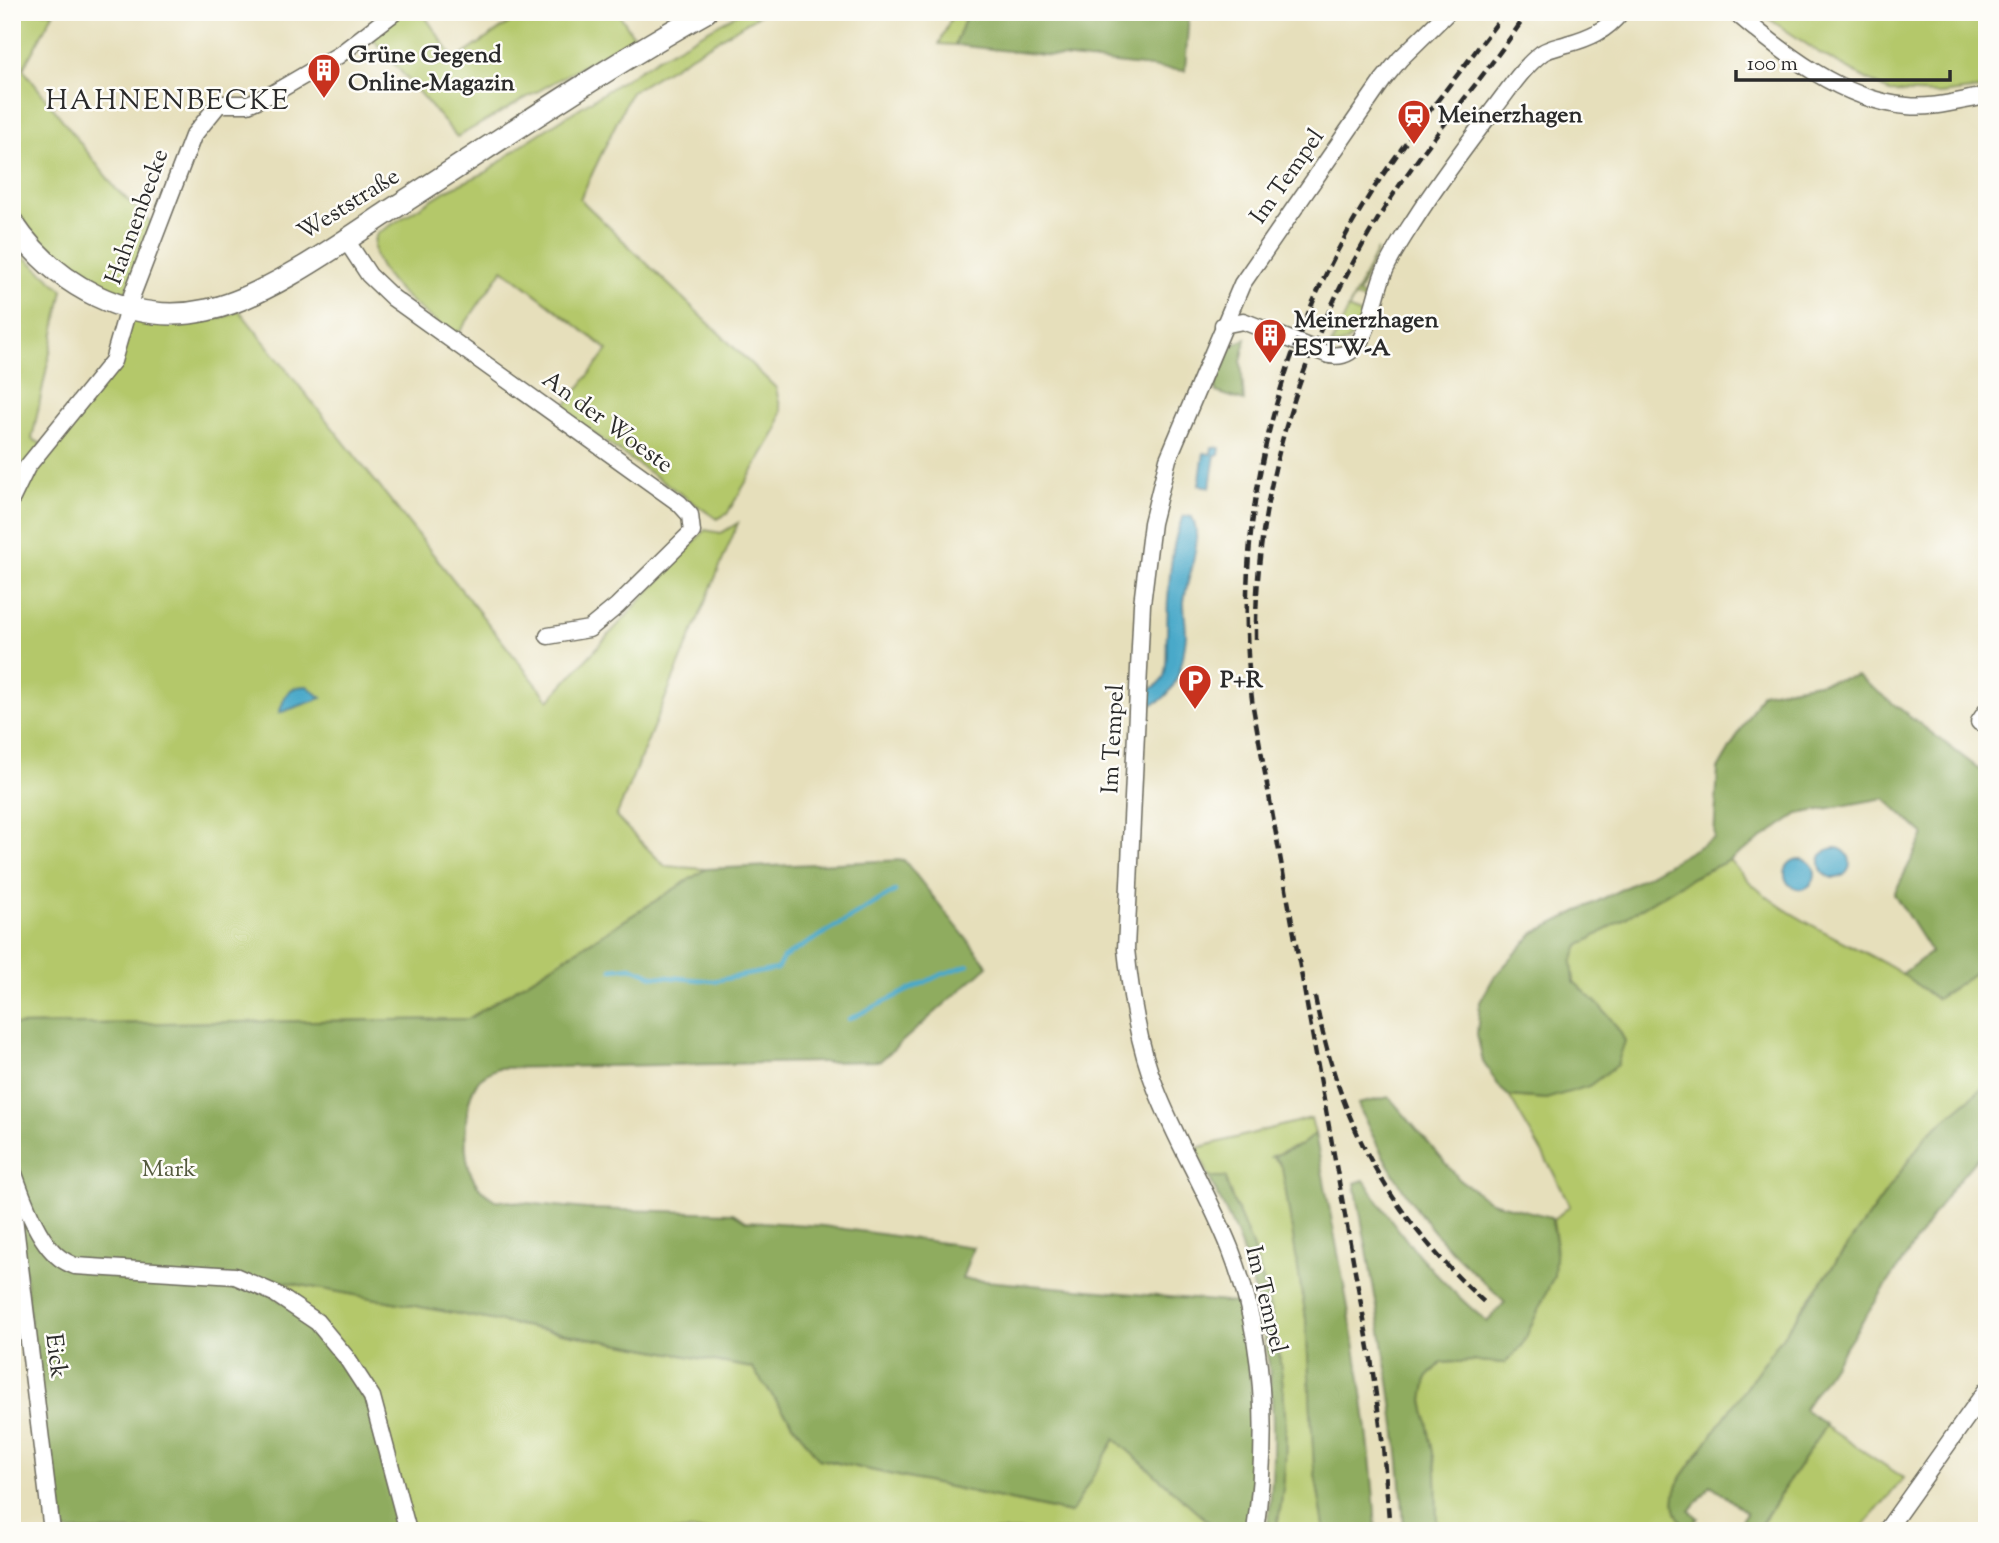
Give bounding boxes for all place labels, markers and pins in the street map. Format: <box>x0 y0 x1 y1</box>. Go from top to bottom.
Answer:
place label: Grüne Gegend Online-Magazin <box>348 39 516 101</box>
building icon: Grüne Gegend Online-Magazin <box>305 51 343 100</box>
station icon: Meinerzhagen <box>1395 97 1433 146</box>
place label: Meinerzhagen <box>1438 99 1583 133</box>
place label: Meinerzhagen ESTW-A <box>1294 304 1439 366</box>
building icon: Meinerzhagen ESTW-A <box>1251 316 1289 365</box>
parking icon: P+R <box>1176 662 1214 711</box>
place label: P+R <box>1220 664 1264 698</box>

